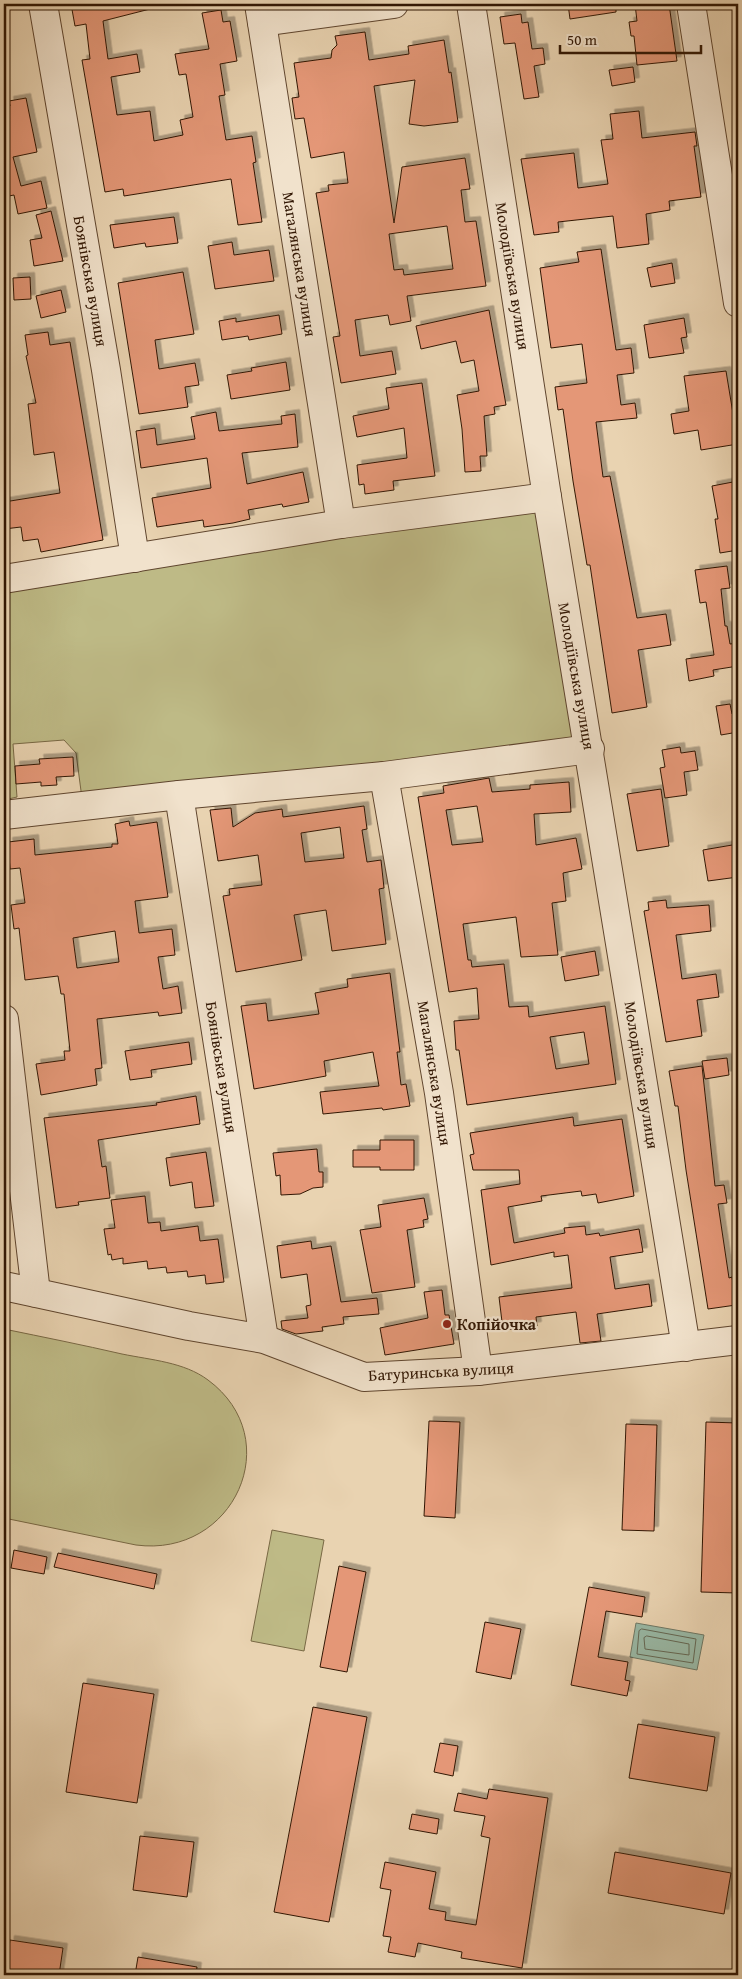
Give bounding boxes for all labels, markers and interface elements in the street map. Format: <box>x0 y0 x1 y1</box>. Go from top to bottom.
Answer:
scale bar <box>560 22 701 54</box>
text: 50 m <box>567 29 598 50</box>
street label: Магалянська вулиця <box>277 190 323 338</box>
street label: Молодіївська вулиця <box>489 200 537 352</box>
street label: Боянівська вулиця <box>68 214 114 348</box>
street label: Молодіївська вулиця <box>552 600 602 752</box>
street label: Магалянська вулиця <box>412 999 458 1147</box>
street label: Молодіївська вулиця <box>618 999 666 1151</box>
street label: Боянівська вулиця <box>200 1000 244 1134</box>
place label: Копійочка <box>457 1312 537 1336</box>
marker: Копійочка <box>441 1318 453 1330</box>
street label: Батуринська вулиця <box>368 1355 514 1387</box>

